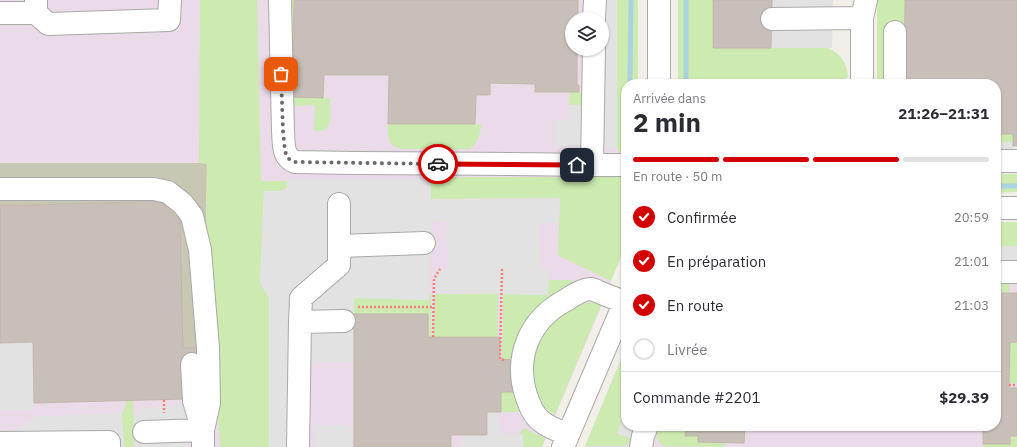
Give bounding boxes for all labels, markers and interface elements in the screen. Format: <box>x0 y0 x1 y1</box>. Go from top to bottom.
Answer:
map controls <box>565 12 609 56</box>
button: layers <box>565 12 609 56</box>
pin <box>264 57 298 91</box>
icon: bag <box>270 63 292 85</box>
text: Arrivée dans <box>633 90 706 107</box>
text: 21:26–21:31 <box>898 104 989 123</box>
text: 2 min <box>633 105 701 139</box>
courier <box>418 144 458 184</box>
pin <box>560 148 594 182</box>
icon: car <box>427 153 449 175</box>
icon: home <box>566 154 588 176</box>
text: En route · 50 m <box>633 168 722 185</box>
icon: check <box>633 206 655 228</box>
text: Confirmée <box>667 208 737 227</box>
text: 20:59 <box>954 209 989 226</box>
icon: check <box>633 250 655 272</box>
text: En préparation <box>667 252 766 271</box>
text: 21:01 <box>954 253 989 270</box>
icon: check <box>633 294 655 316</box>
text: En route <box>667 296 724 315</box>
text: 21:03 <box>954 297 989 314</box>
text: Livrée <box>667 340 708 359</box>
text: Commande #2201 <box>633 388 761 407</box>
text: $29.39 <box>939 388 989 407</box>

